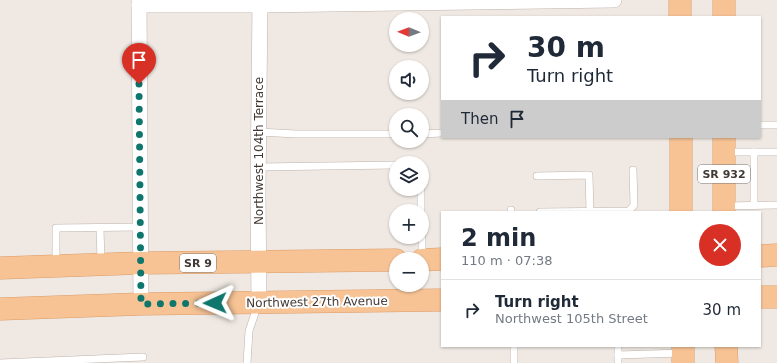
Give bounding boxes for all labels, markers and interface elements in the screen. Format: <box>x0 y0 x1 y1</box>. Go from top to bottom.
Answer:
north arrow <box>389 12 429 52</box>
map controls <box>389 12 429 292</box>
text: 30 m <box>527 31 605 64</box>
icon: right <box>461 32 513 84</box>
pin <box>122 43 156 84</box>
icon: arrive <box>128 49 150 71</box>
button: sound <box>389 60 429 100</box>
text: Turn right <box>527 65 613 86</box>
street label: Northwest 104th Terrace <box>252 77 266 225</box>
button: search <box>389 108 429 148</box>
icon: arrive <box>506 108 528 130</box>
text: Then <box>461 110 498 128</box>
button: layers <box>389 156 429 196</box>
road number: SR 932 <box>698 165 750 183</box>
button: + <box>389 204 429 244</box>
text: 2 min <box>461 224 536 252</box>
button: close <box>699 224 741 266</box>
button: − <box>389 252 429 292</box>
text: 110 m · 07:38 <box>461 253 552 268</box>
road number: SR 9 <box>180 254 216 272</box>
position arrow <box>194 282 236 324</box>
text: Turn right <box>495 293 579 311</box>
street label: Northwest 27th Avenue <box>246 294 388 310</box>
icon: right <box>461 299 483 321</box>
text: 30 m <box>703 301 741 319</box>
text: Northwest 105th Street <box>495 311 648 326</box>

